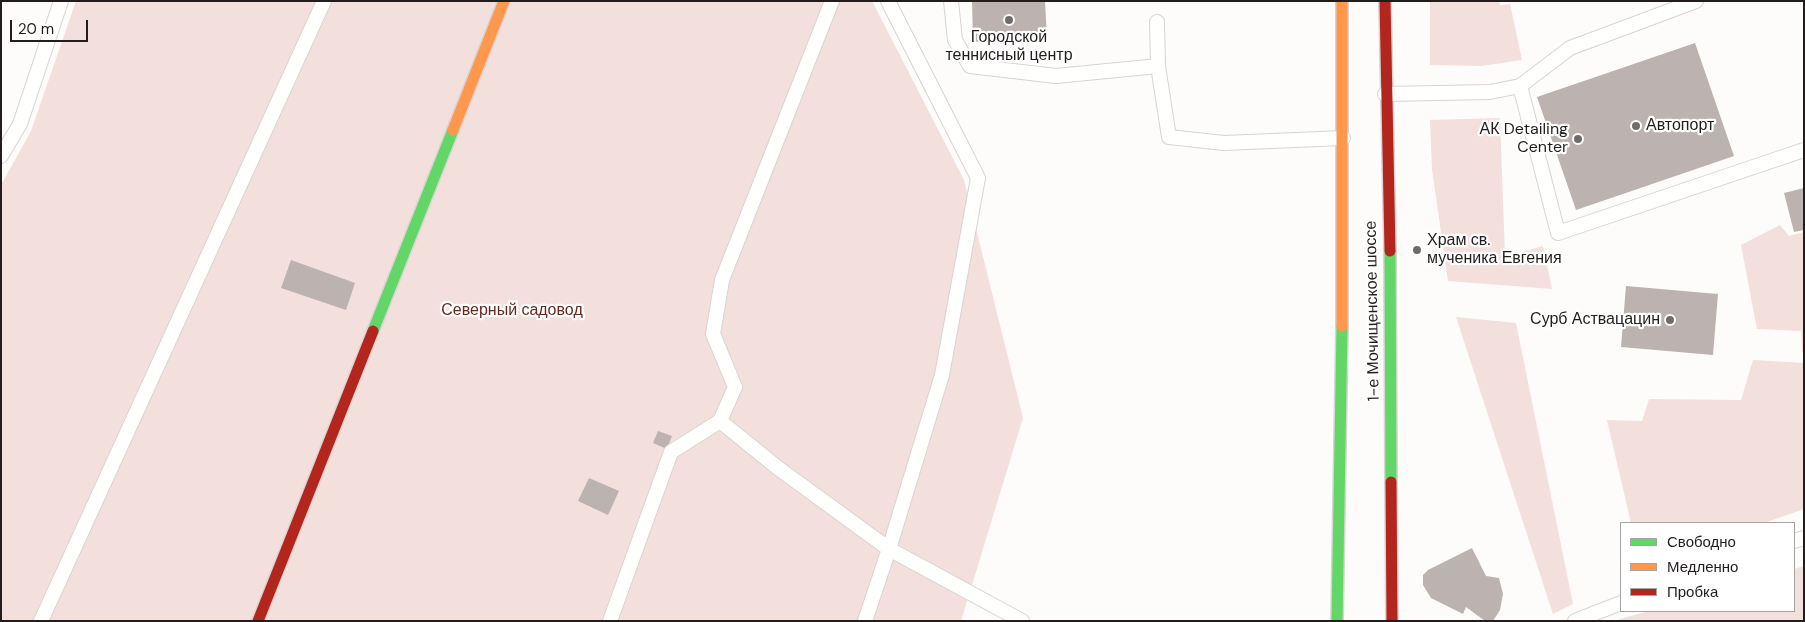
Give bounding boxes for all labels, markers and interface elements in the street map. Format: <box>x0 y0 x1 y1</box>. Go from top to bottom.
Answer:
scale bar <box>12 10 90 42</box>
marker: Городской теннисный центр <box>1003 14 1015 26</box>
text: 20 m <box>18 19 54 39</box>
place label: Городской теннисный центр <box>945 28 1073 66</box>
place label: Автопорт <box>1646 116 1714 136</box>
place label: АК Detailing Center <box>1480 120 1568 158</box>
marker: Автопорт <box>1630 120 1642 132</box>
marker: АК Detailing Center <box>1572 133 1584 145</box>
street label: 1-е Мочищенское шоссе <box>1362 220 1384 402</box>
place label: Храм св. мученика Евгения <box>1427 231 1562 269</box>
marker: Храм св. мученика Евгения <box>1411 244 1423 256</box>
park label: Северный садовод <box>441 301 583 321</box>
place label: Сурб Аствацацин <box>1530 310 1660 330</box>
marker: Сурб Аствацацин <box>1664 314 1676 326</box>
legend <box>1620 522 1795 612</box>
text: Свободно <box>1667 532 1736 552</box>
text: Медленно <box>1667 557 1738 577</box>
text: Пробка <box>1667 582 1718 602</box>

